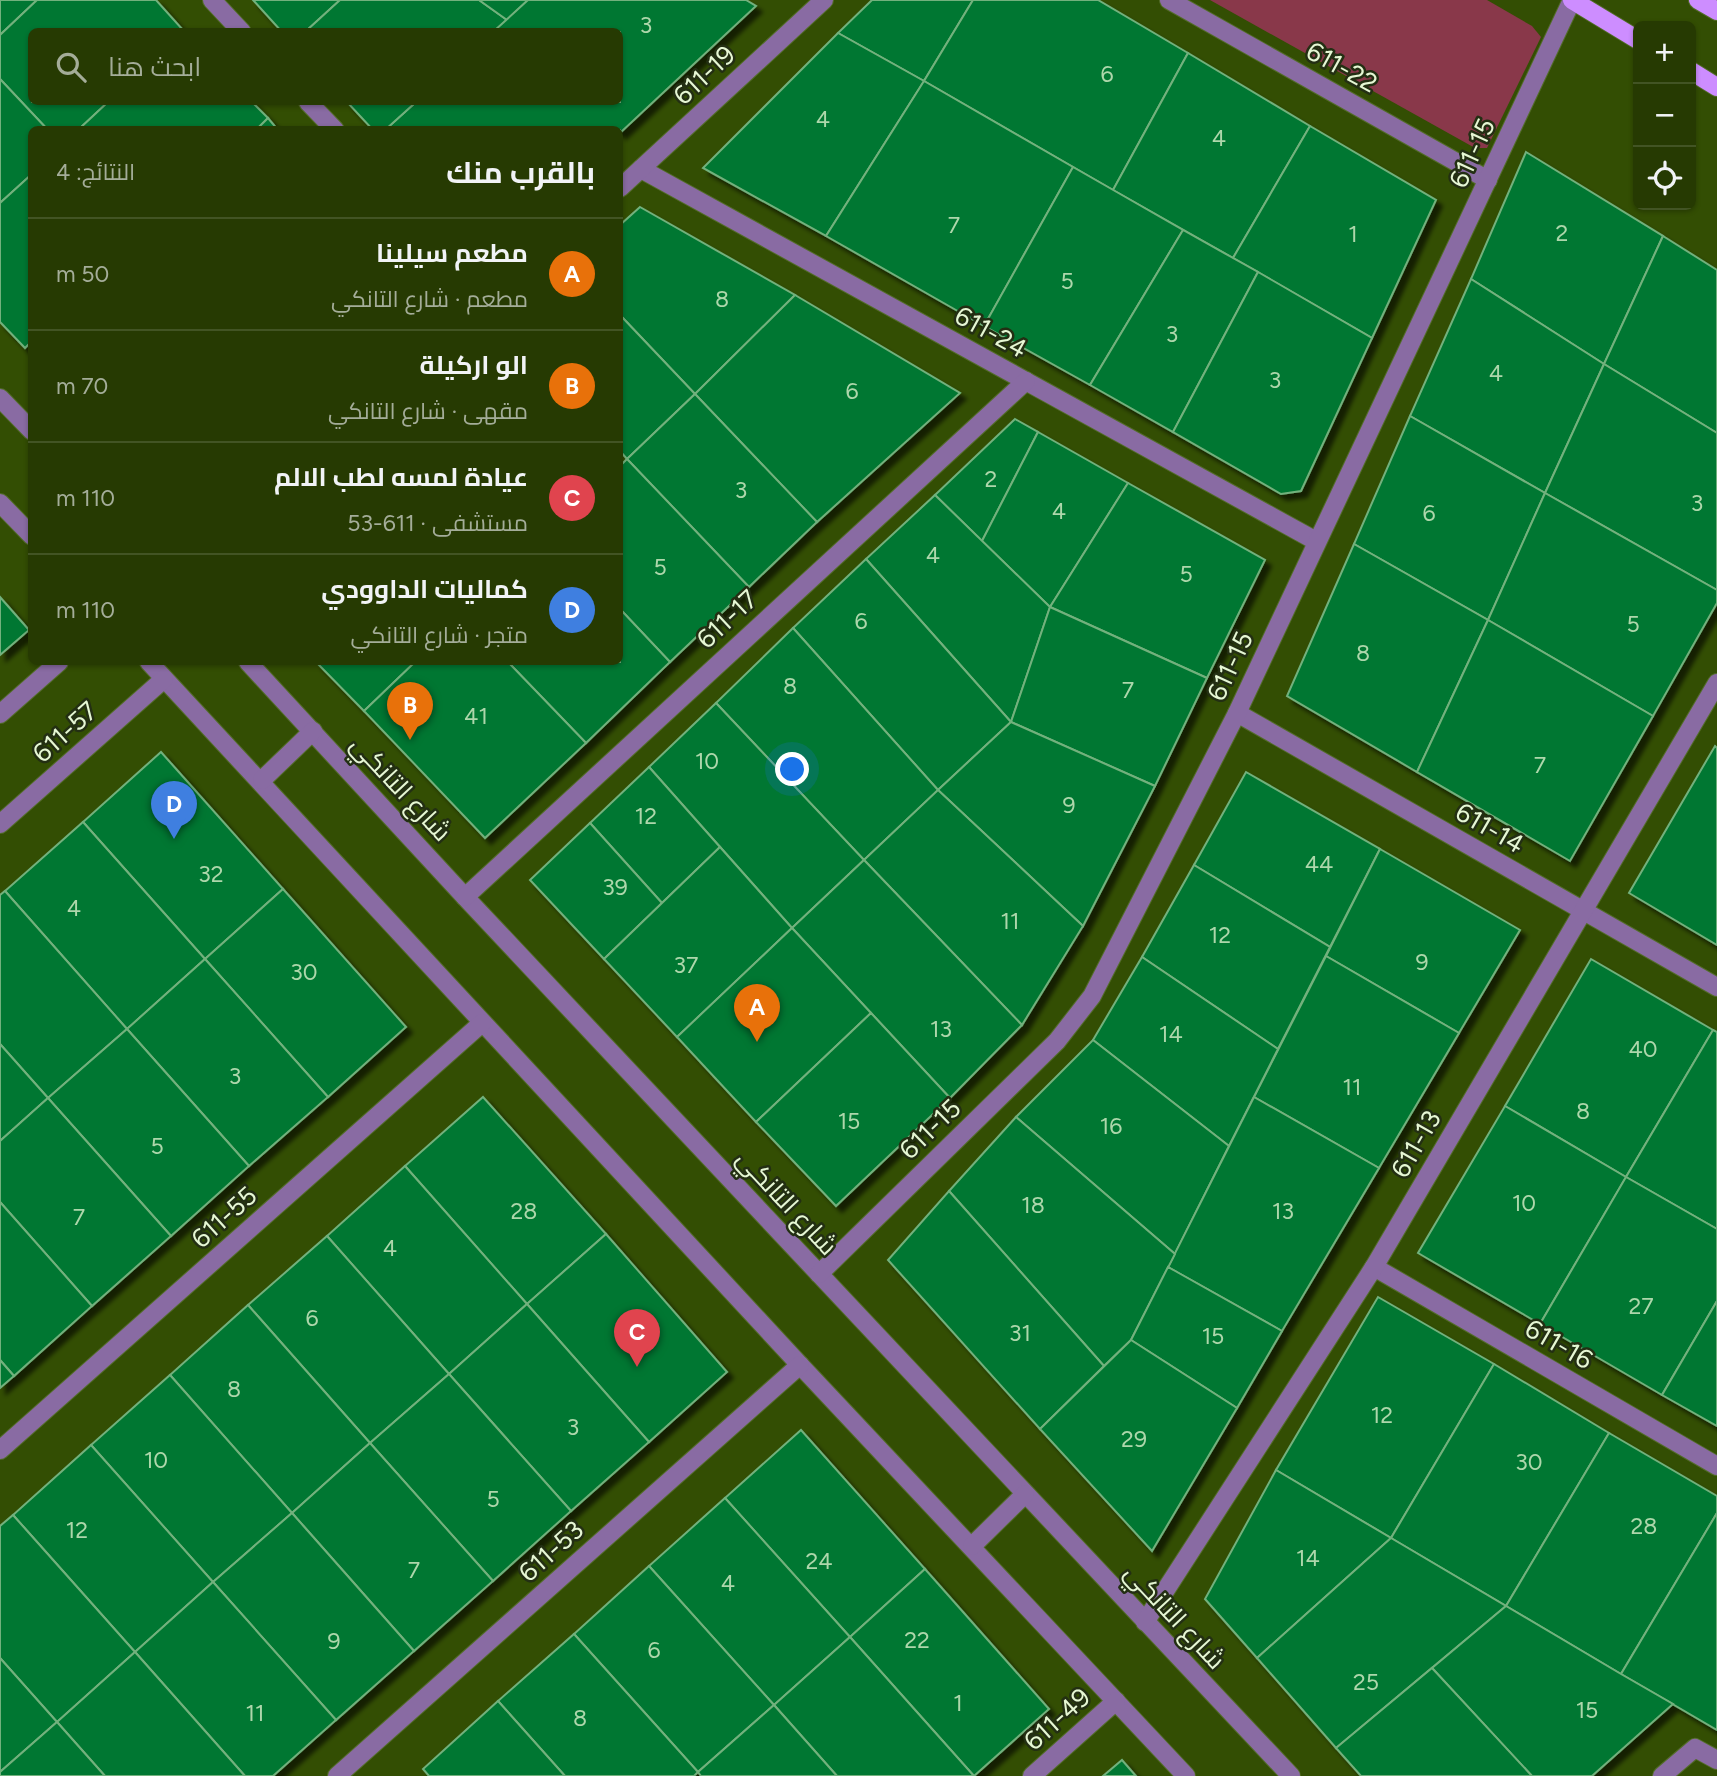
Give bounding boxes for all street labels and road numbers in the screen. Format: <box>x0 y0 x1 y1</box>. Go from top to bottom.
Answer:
street label: 611-22 <box>1301 35 1383 99</box>
street label: 611-19 <box>667 39 741 111</box>
street label: 611-15 <box>1442 113 1502 193</box>
street label: 611-24 <box>949 299 1033 365</box>
street label: 611-17 <box>690 583 764 655</box>
street label: 611-15 <box>1200 626 1260 706</box>
street label: 611-57 <box>26 695 104 769</box>
street label: شارع التانكي <box>340 728 458 851</box>
street label: 611-14 <box>1450 796 1530 860</box>
street label: 611-15 <box>893 1092 967 1166</box>
street label: 611-13 <box>1384 1105 1448 1183</box>
street label: شارع التانكي <box>726 1142 844 1265</box>
street label: 611-55 <box>185 1179 263 1255</box>
street label: 611-16 <box>1520 1312 1598 1376</box>
street label: 611-53 <box>512 1514 590 1588</box>
street label: شارع التانكي <box>1114 1556 1232 1679</box>
street label: 611-49 <box>1017 1681 1097 1757</box>

